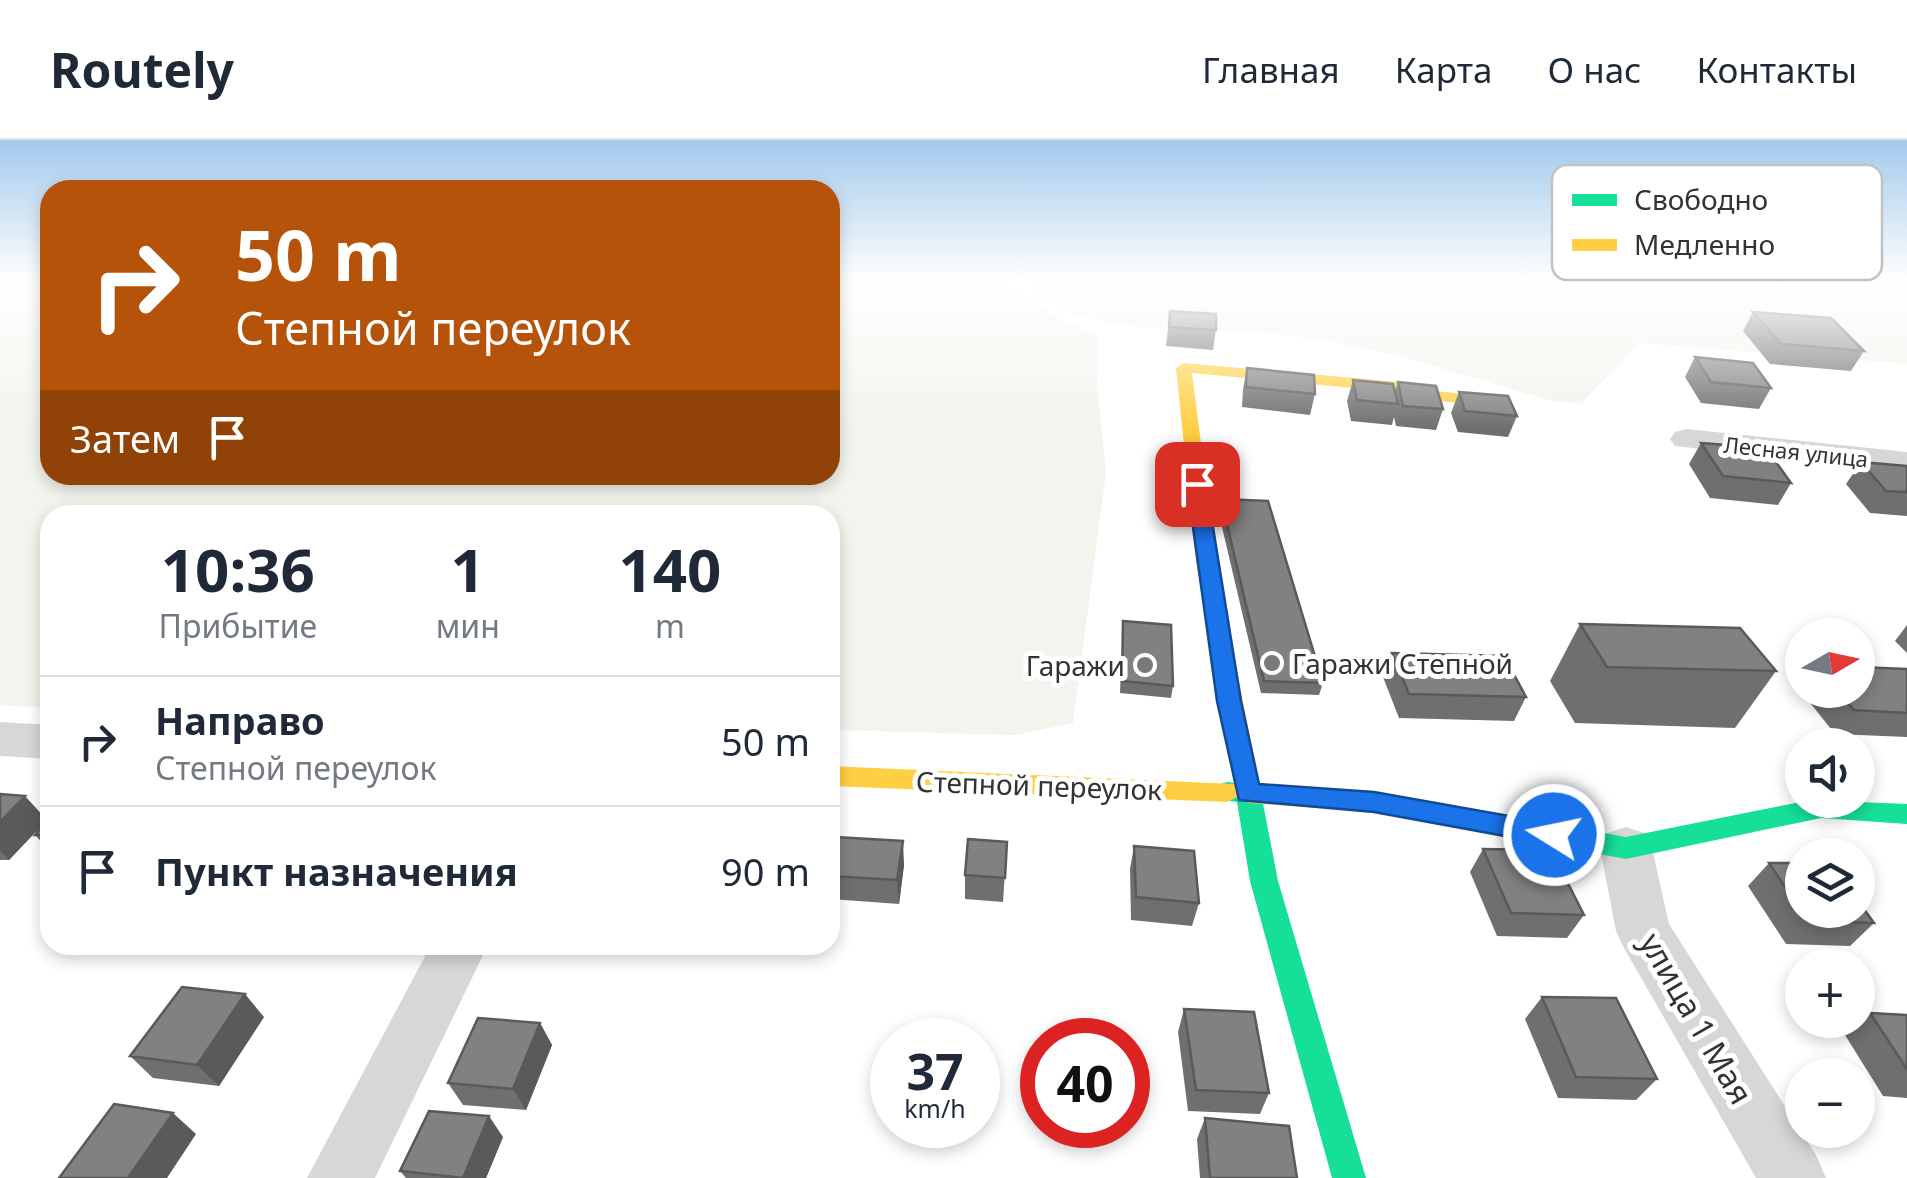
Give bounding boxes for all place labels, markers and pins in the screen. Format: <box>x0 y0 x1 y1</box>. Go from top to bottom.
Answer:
pin <box>1155 442 1240 527</box>
place label: Гаражи Степной <box>1292 644 1513 682</box>
place label: Гаражи <box>1026 646 1125 684</box>
marker: Гаражи Степной <box>1261 652 1283 674</box>
marker: Гаражи <box>1134 654 1156 676</box>

